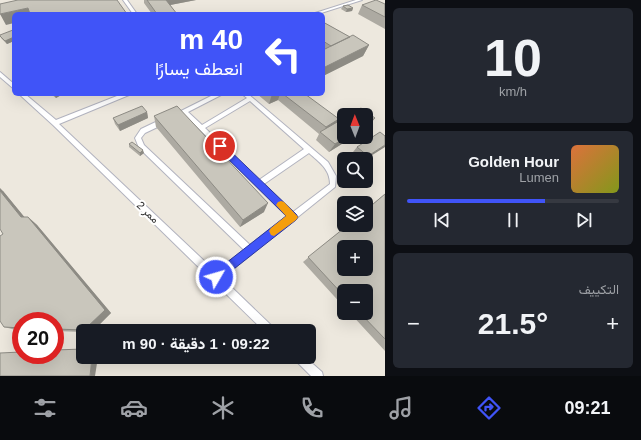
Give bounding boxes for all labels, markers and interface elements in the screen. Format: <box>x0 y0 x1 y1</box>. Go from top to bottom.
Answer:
text: 40 m <box>179 24 243 55</box>
icon: left <box>257 28 309 80</box>
text: 10 <box>484 29 542 87</box>
text: انعطف يسارًا <box>155 59 243 79</box>
text: km/h <box>499 84 527 99</box>
north arrow <box>337 108 373 144</box>
map controls <box>337 108 373 320</box>
pin <box>203 129 237 163</box>
icon: arrive <box>209 135 231 157</box>
button: search <box>337 152 373 188</box>
text: Golden Hour <box>468 153 559 170</box>
text: Lumen <box>519 170 559 185</box>
button: layers <box>337 196 373 232</box>
street label: ممر 2 <box>134 199 161 226</box>
icon: previous <box>431 209 453 231</box>
icon: pause <box>502 209 524 231</box>
icon: next <box>573 209 595 231</box>
button: + <box>337 240 373 276</box>
position arrow <box>195 256 237 298</box>
text: التكييف <box>579 282 619 297</box>
button: − <box>337 284 373 320</box>
text: 21.5° <box>478 307 548 340</box>
text: − <box>407 311 420 336</box>
text: + <box>606 311 619 336</box>
speed limit sign: 20 <box>12 312 64 364</box>
text: 09:22 · 1 دقيقة · 90 m <box>122 335 270 352</box>
icon: filters <box>31 394 59 422</box>
icon: car <box>120 394 148 422</box>
icon: climate <box>209 394 237 422</box>
icon: phone <box>298 394 326 422</box>
icon: music <box>387 394 415 422</box>
icon: directions <box>475 394 503 422</box>
text: 09:21 <box>564 398 611 418</box>

